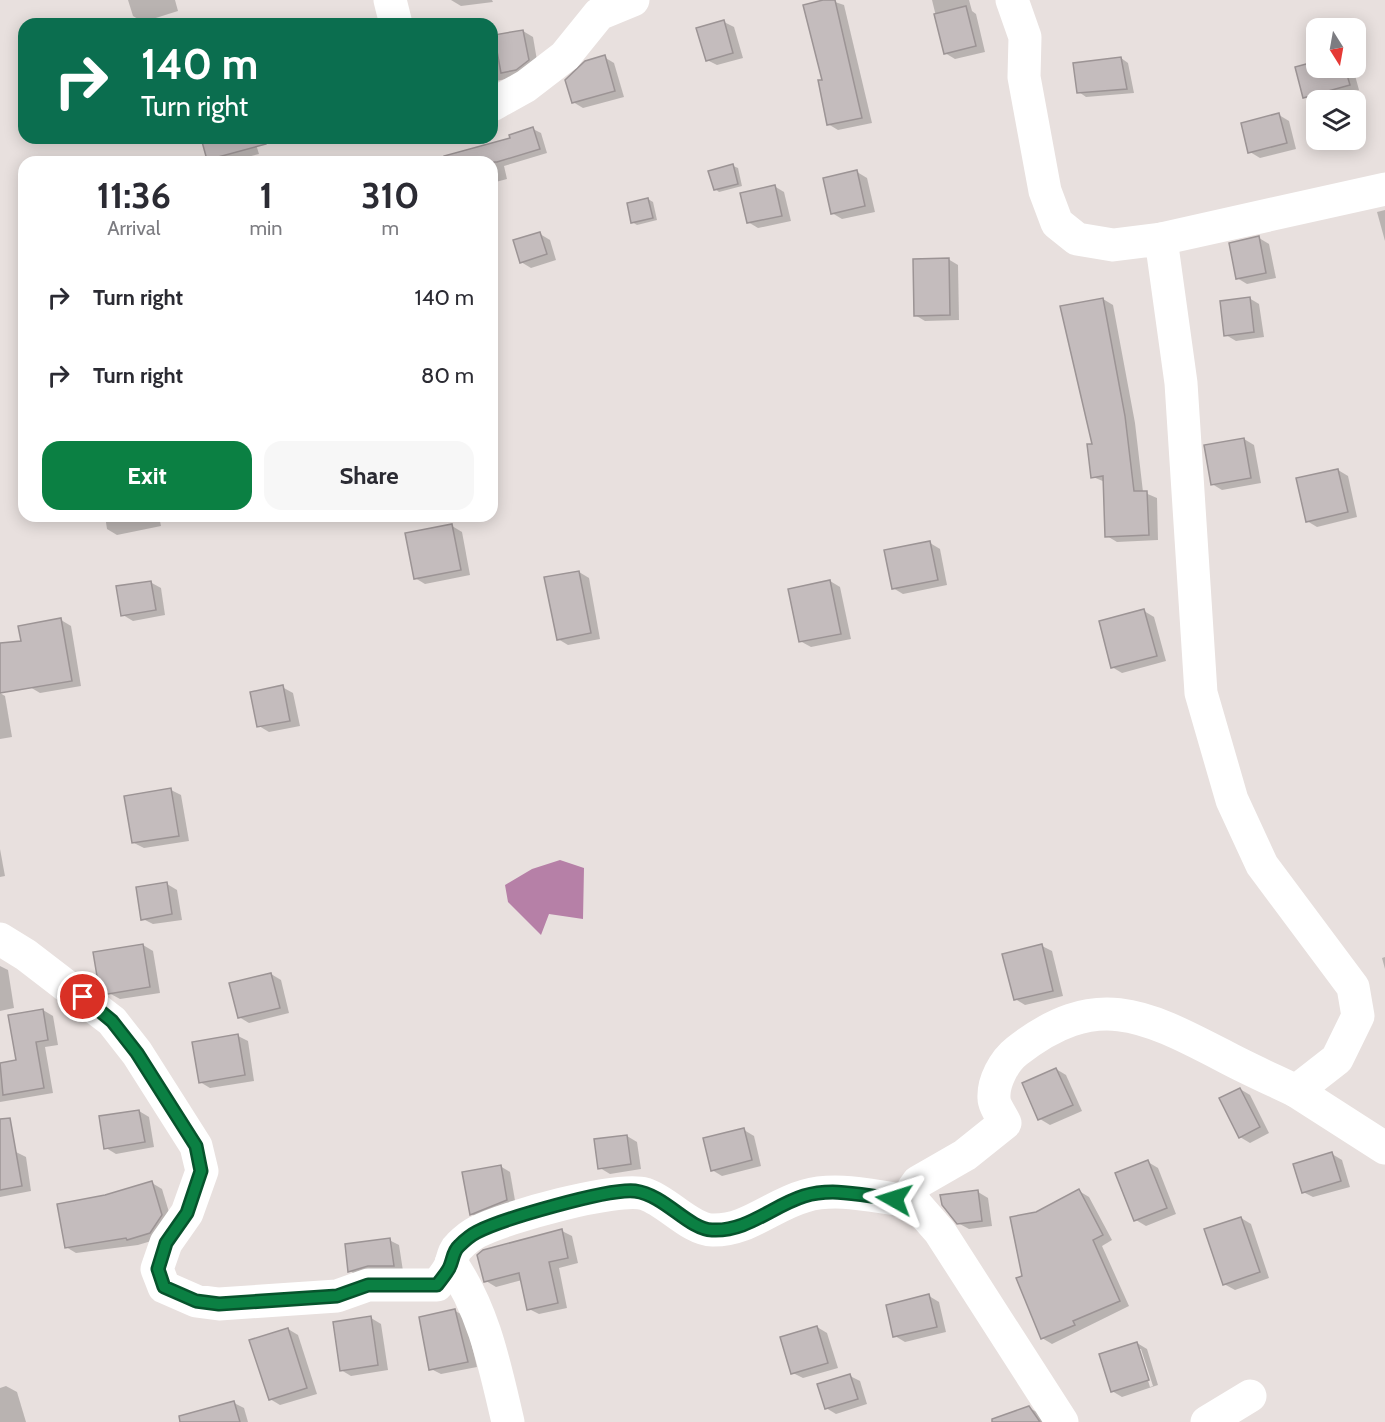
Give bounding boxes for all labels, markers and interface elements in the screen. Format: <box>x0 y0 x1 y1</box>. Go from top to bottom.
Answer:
north arrow <box>1306 18 1366 78</box>
map controls <box>1306 18 1366 150</box>
text: 140 m <box>141 38 258 90</box>
icon: right <box>42 42 120 120</box>
text: Turn right <box>141 90 248 123</box>
button: layers <box>1306 90 1366 150</box>
text: 11:36 <box>97 173 171 217</box>
text: 1 <box>259 173 273 217</box>
text: 310 <box>361 173 419 217</box>
text: Arrival <box>107 216 160 240</box>
text: min <box>250 216 283 240</box>
text: m <box>381 216 399 240</box>
icon: right <box>42 281 75 314</box>
text: Turn right <box>93 284 183 311</box>
text: 140 m <box>415 284 474 311</box>
icon: right <box>42 359 75 392</box>
text: Turn right <box>93 362 183 389</box>
text: 80 m <box>421 362 474 389</box>
button: Exit <box>42 441 252 510</box>
button: Share <box>264 441 474 510</box>
pin <box>57 971 108 1022</box>
icon: arrive <box>66 980 99 1013</box>
position arrow <box>862 1167 926 1231</box>

